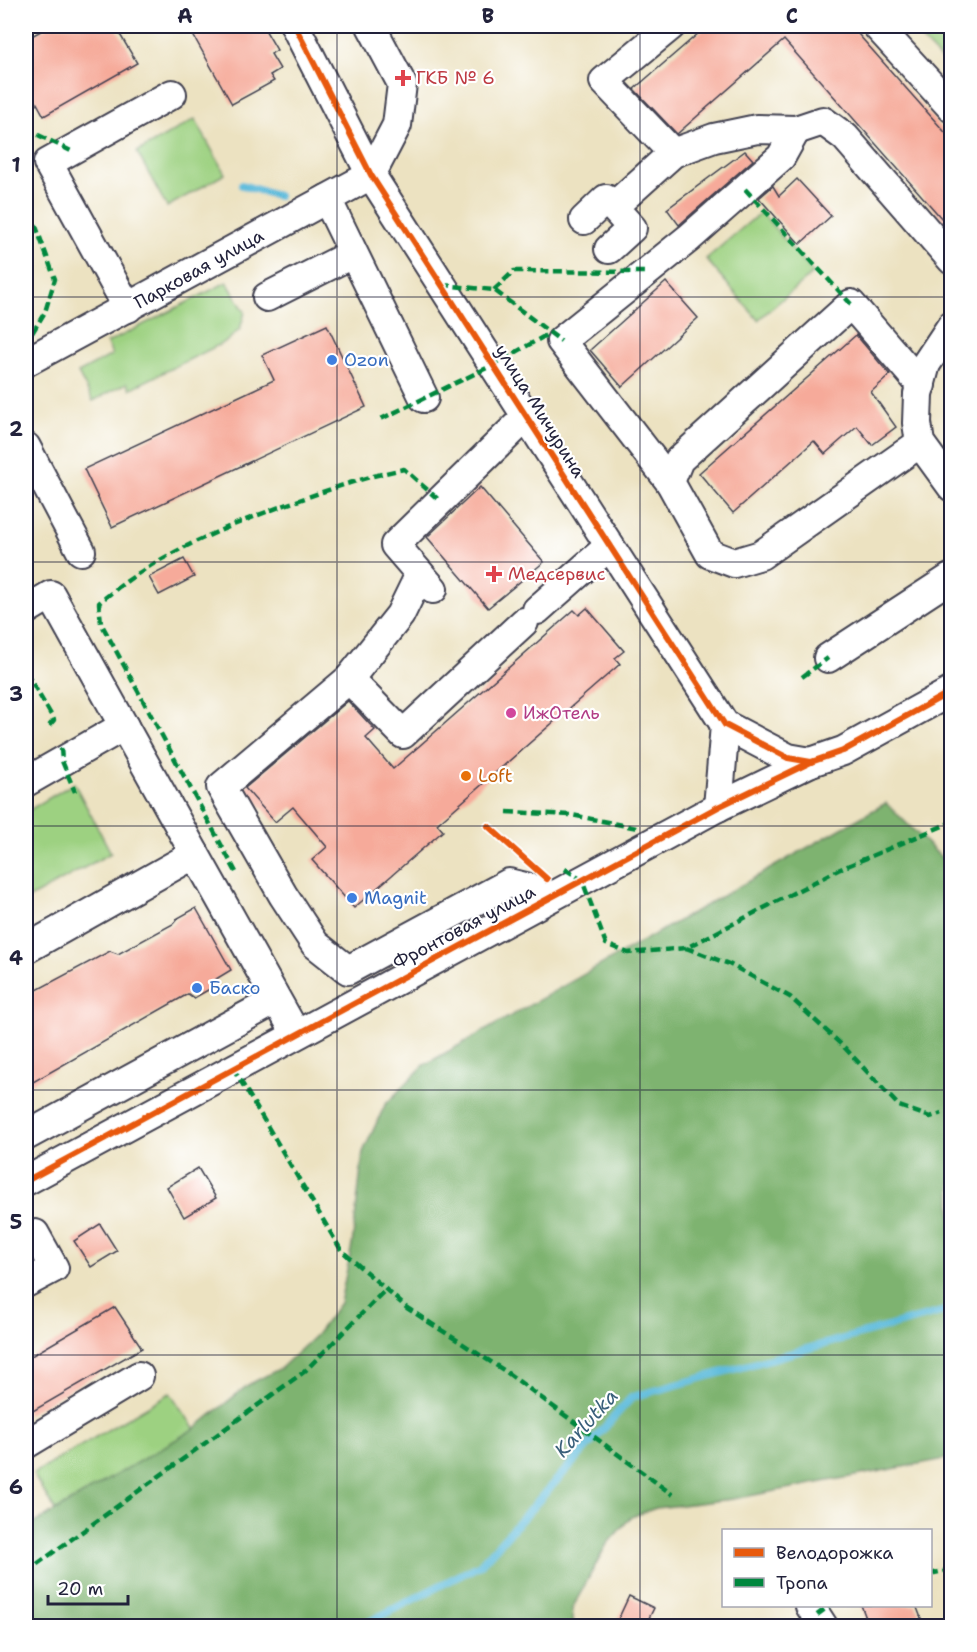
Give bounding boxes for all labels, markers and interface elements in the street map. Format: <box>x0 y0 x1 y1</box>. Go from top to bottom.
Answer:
text: A <box>177 3 193 29</box>
text: B <box>482 3 494 29</box>
text: C <box>786 3 798 29</box>
place label: ГКБ № 6 <box>416 66 495 90</box>
marker: ГКБ № 6 <box>394 69 412 87</box>
text: 1 <box>11 152 21 178</box>
street label: Парковая улица <box>130 224 268 314</box>
street label: улица Мичурина <box>489 340 591 482</box>
place label: Ozon <box>344 348 389 372</box>
marker: Ozon <box>325 353 339 367</box>
text: 2 <box>9 416 23 442</box>
place label: Медсервис <box>508 562 606 586</box>
marker: Медсервис <box>485 565 503 583</box>
text: 3 <box>9 681 23 707</box>
place label: ИжОтель <box>523 701 600 725</box>
marker: ИжОтель <box>504 706 518 720</box>
place label: Loft <box>478 764 513 788</box>
marker: Loft <box>459 769 473 783</box>
street label: Фронтовая улица <box>389 879 539 975</box>
place label: Magnit <box>364 886 427 910</box>
marker: Magnit <box>345 891 359 905</box>
text: 4 <box>9 945 23 971</box>
place label: Баско <box>209 976 260 1000</box>
marker: Баско <box>190 981 204 995</box>
text: 5 <box>10 1209 22 1235</box>
water label: Karlutka <box>548 1383 624 1463</box>
text: 6 <box>9 1474 23 1500</box>
legend <box>722 1529 932 1607</box>
text: Велодорожка <box>776 1541 894 1565</box>
scale bar <box>48 1568 128 1606</box>
text: Тропа <box>776 1571 828 1595</box>
text: 20 m <box>57 1577 103 1601</box>

